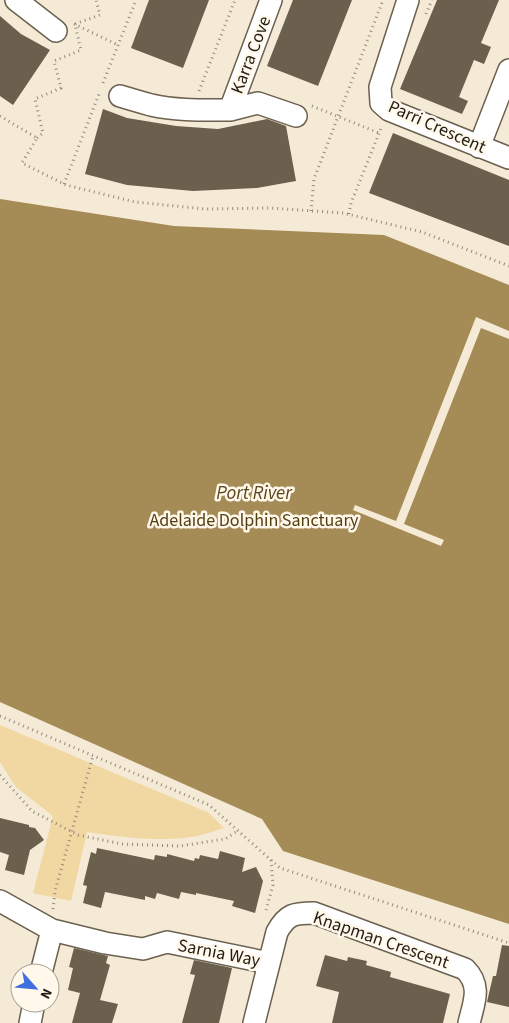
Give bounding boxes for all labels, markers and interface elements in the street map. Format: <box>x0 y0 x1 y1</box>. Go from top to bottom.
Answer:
street label: Karra Cove <box>225 12 277 98</box>
street label: Parri Crescent <box>384 94 490 160</box>
water label: Port River <box>216 480 293 507</box>
park label: Adelaide Dolphin Sanctuary <box>150 508 359 533</box>
street label: Knapman Crescent <box>310 905 452 975</box>
street label: Sarnia Way <box>176 933 263 973</box>
north arrow <box>10 963 60 1013</box>
text: N <box>35 985 57 1002</box>

